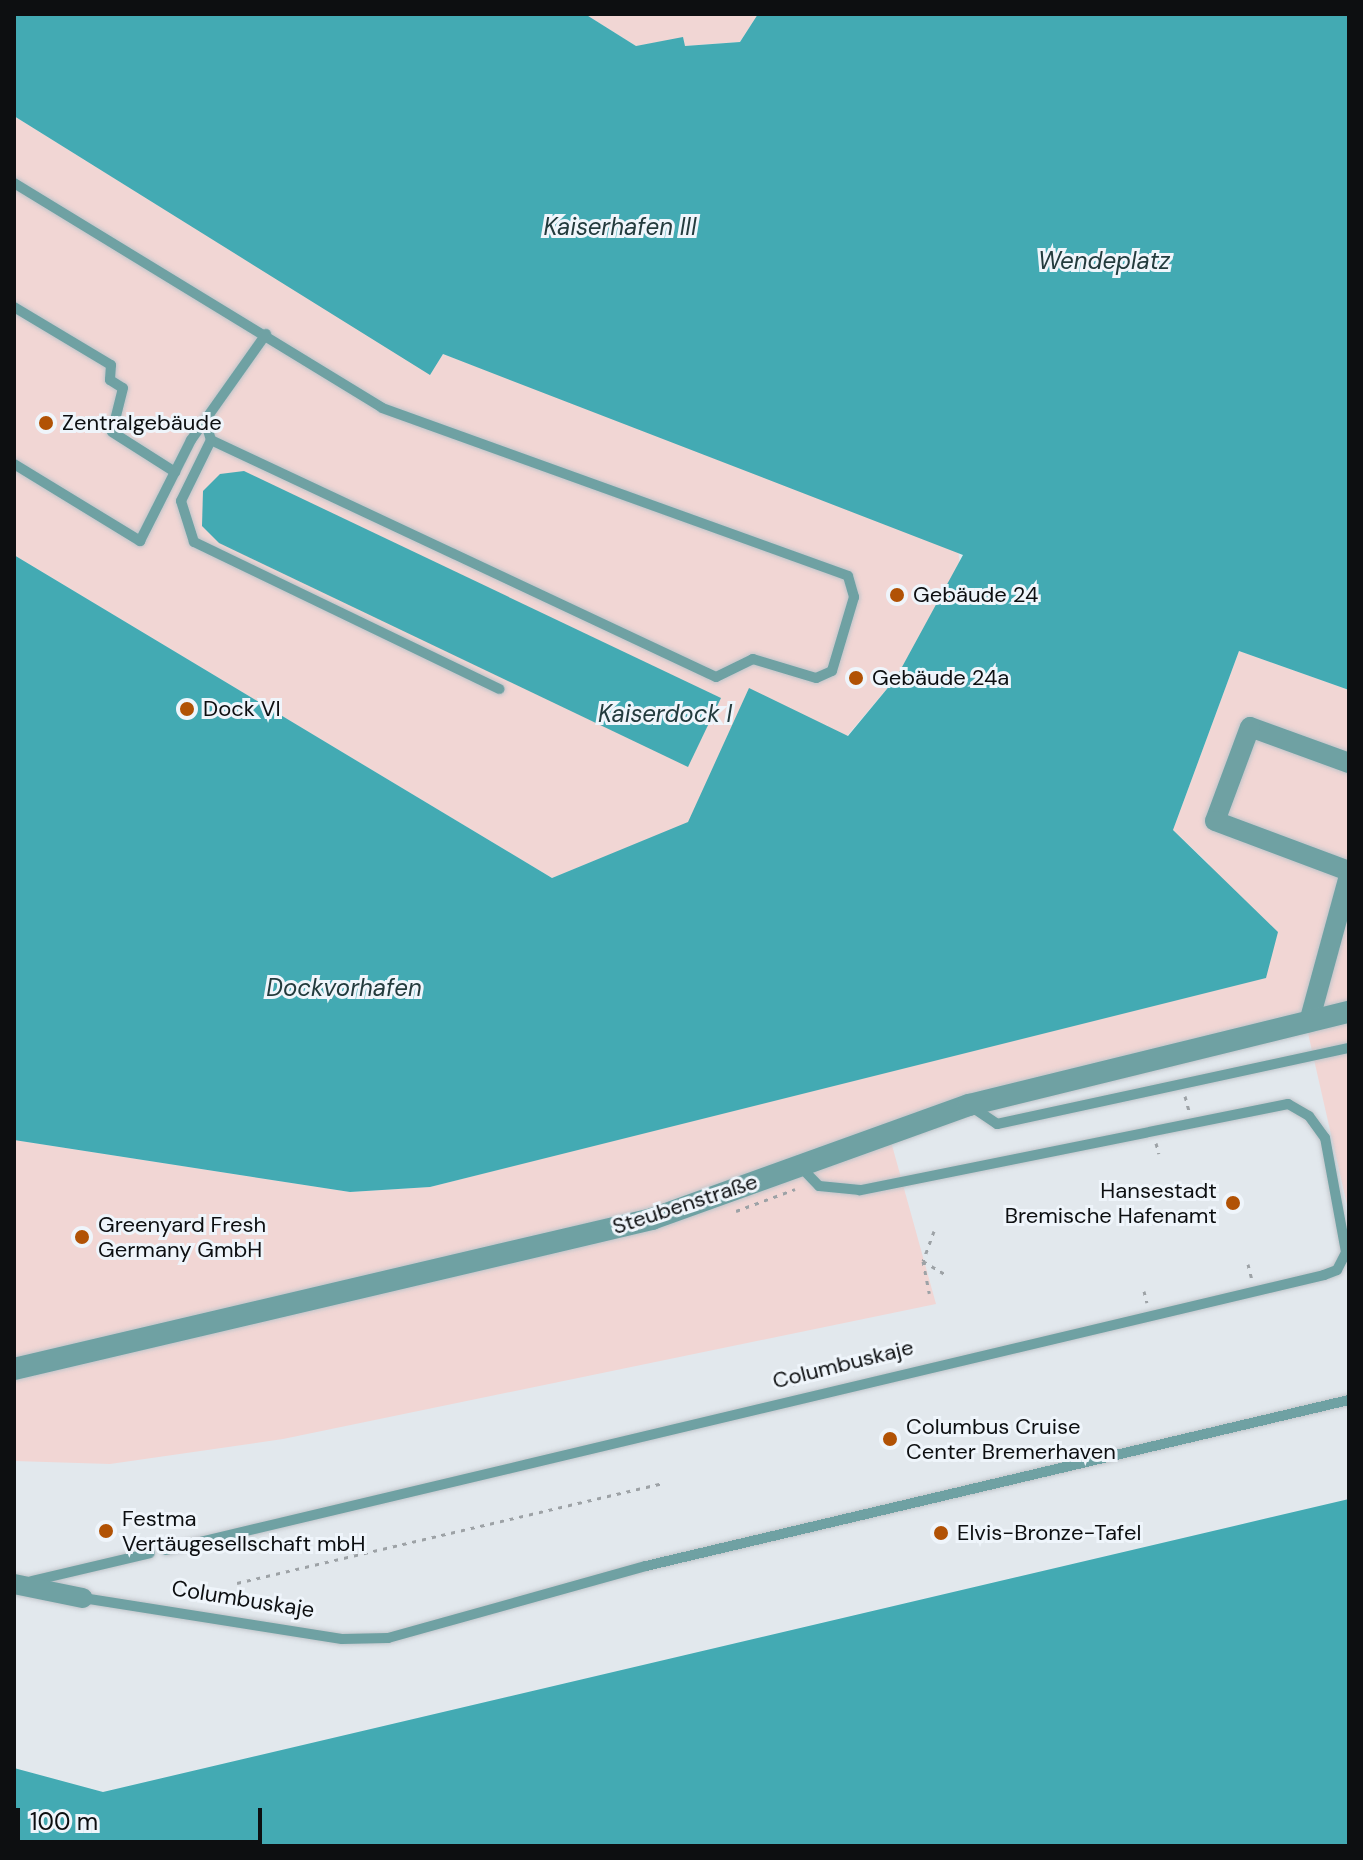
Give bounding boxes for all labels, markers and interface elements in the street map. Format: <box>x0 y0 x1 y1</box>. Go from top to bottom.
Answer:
water label: Kaiserhafen III <box>543 213 697 241</box>
water label: Wendeplatz <box>1038 247 1170 275</box>
place label: Zentralgebäude <box>62 410 222 436</box>
marker: Zentralgebäude <box>37 414 55 432</box>
place label: Gebäude 24 <box>913 582 1038 608</box>
marker: Gebäude 24 <box>888 586 906 604</box>
place label: Gebäude 24a <box>872 665 1009 691</box>
marker: Gebäude 24a <box>847 669 865 687</box>
place label: Dock VI <box>203 696 281 722</box>
marker: Dock VI <box>178 700 196 718</box>
water label: Kaiserdock I <box>598 700 732 728</box>
water label: Dockvorhafen <box>266 974 422 1002</box>
street label: Steubenstraße <box>609 1168 761 1240</box>
place label: Hansestadt Bremische Hafenamt <box>1005 1177 1217 1228</box>
marker: Hansestadt Bremische Hafenamt <box>1224 1194 1242 1212</box>
place label: Greenyard Fresh Germany GmbH <box>98 1211 266 1262</box>
marker: Greenyard Fresh Germany GmbH <box>73 1228 91 1246</box>
street label: Columbuskaje <box>770 1334 916 1394</box>
place label: Columbus Cruise Center Bremerhaven <box>906 1413 1116 1464</box>
marker: Columbus Cruise Center Bremerhaven <box>881 1430 899 1448</box>
place label: Festma Vertäugesellschaft mbH <box>122 1505 365 1556</box>
place label: Elvis-Bronze-Tafel <box>957 1520 1141 1546</box>
marker: Festma Vertäugesellschaft mbH <box>97 1522 115 1540</box>
marker: Elvis-Bronze-Tafel <box>932 1524 950 1542</box>
street label: Columbuskaje <box>170 1575 316 1623</box>
scale bar <box>20 1792 266 1842</box>
text: 100 m <box>30 1806 98 1837</box>

